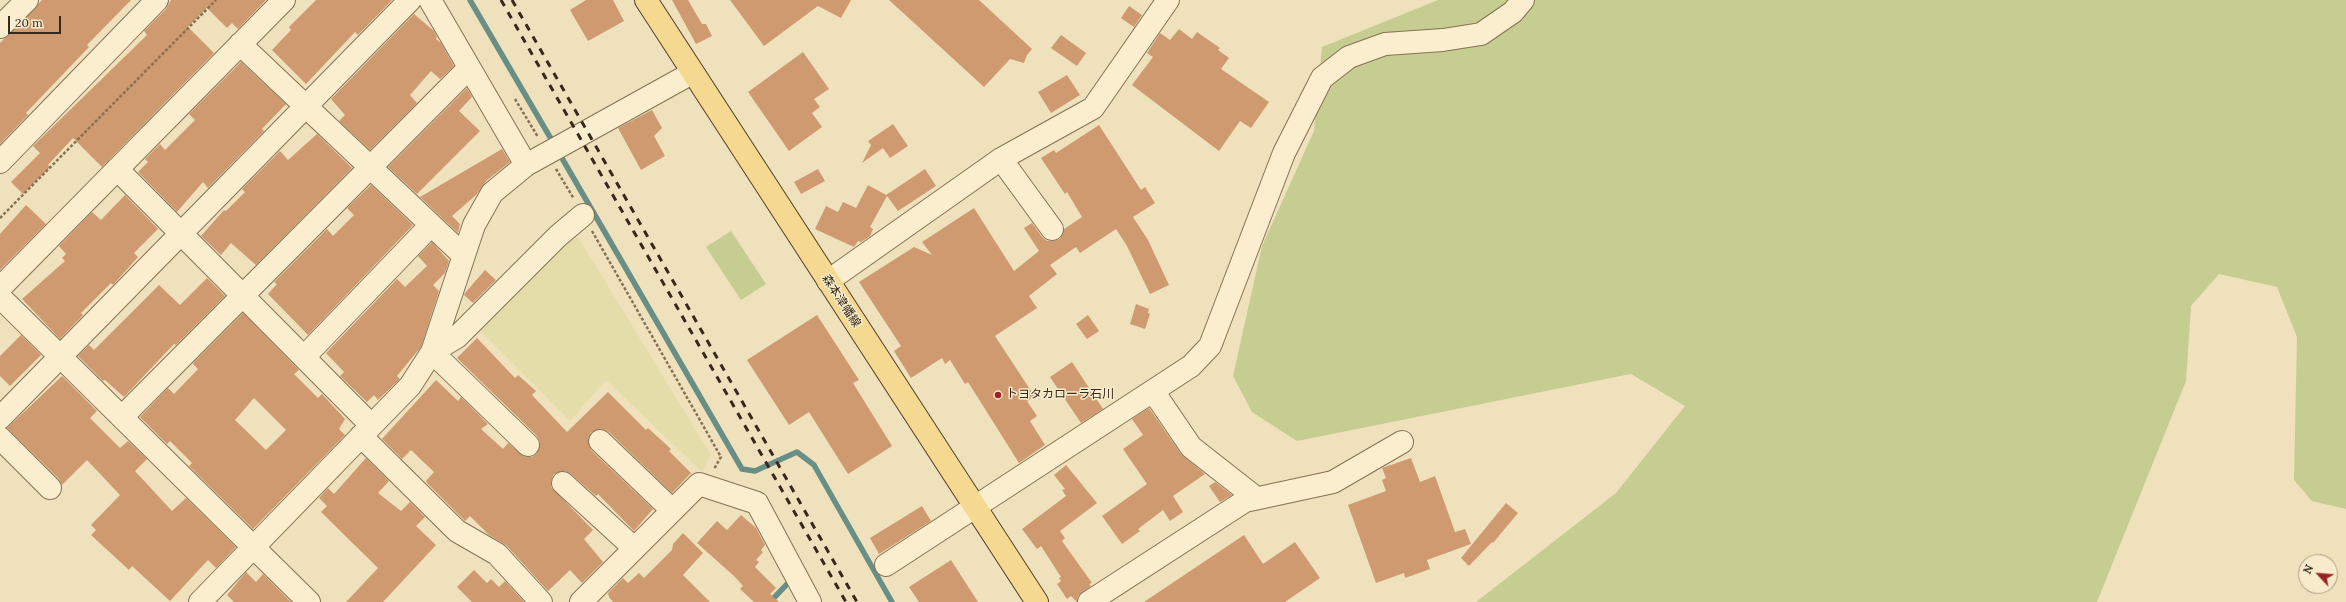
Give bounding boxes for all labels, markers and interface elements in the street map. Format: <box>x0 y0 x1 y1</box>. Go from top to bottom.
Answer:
scale bar <box>10 8 63 34</box>
text: 20 m <box>15 15 43 30</box>
street label: 森本津幡線 <box>819 272 863 330</box>
place label: トヨタカローラ石川 <box>1006 388 1114 402</box>
marker: トヨタカローラ石川 <box>993 390 1003 400</box>
north arrow <box>2298 554 2338 594</box>
text: N <box>2300 562 2316 576</box>

